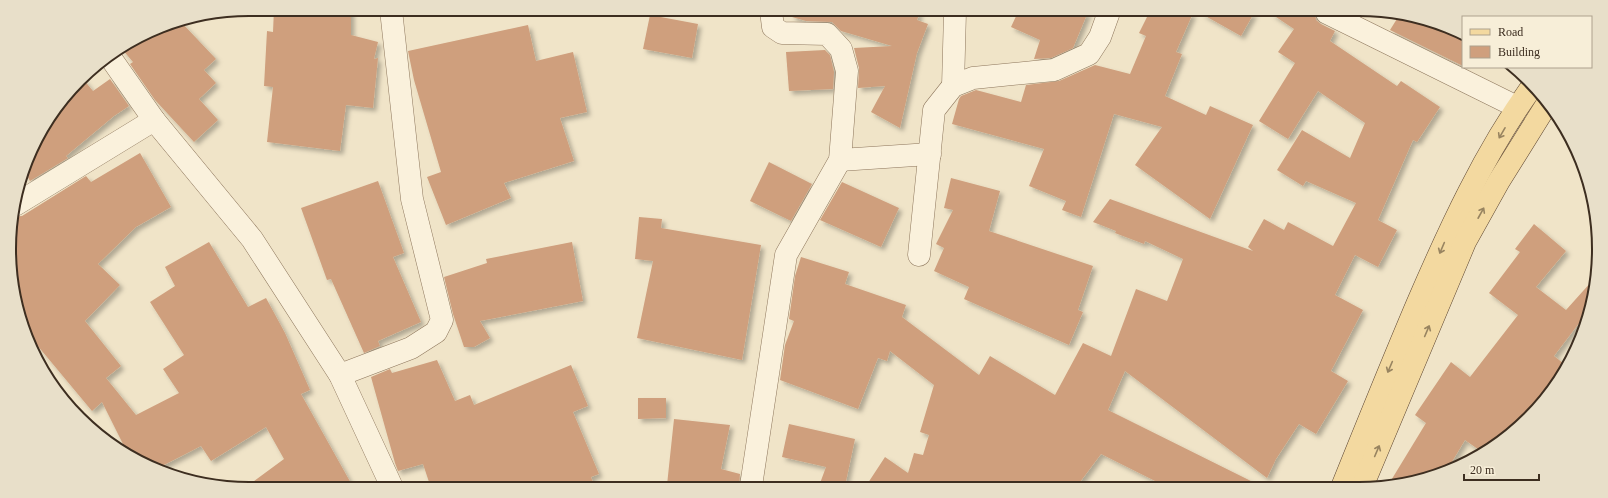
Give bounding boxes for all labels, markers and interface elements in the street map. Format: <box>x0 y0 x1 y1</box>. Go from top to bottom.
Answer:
legend <box>1462 16 1592 68</box>
text: Road <box>1498 25 1523 39</box>
text: Building <box>1498 45 1540 59</box>
one-way arrow <box>1498 127 1506 139</box>
one-way arrow <box>1478 207 1485 219</box>
one-way arrow <box>1438 241 1445 253</box>
one-way arrow <box>1424 325 1431 337</box>
one-way arrow <box>1386 361 1394 373</box>
one-way arrow <box>1373 445 1381 457</box>
scale bar <box>1464 456 1539 482</box>
text: 20 m <box>1470 463 1495 477</box>

